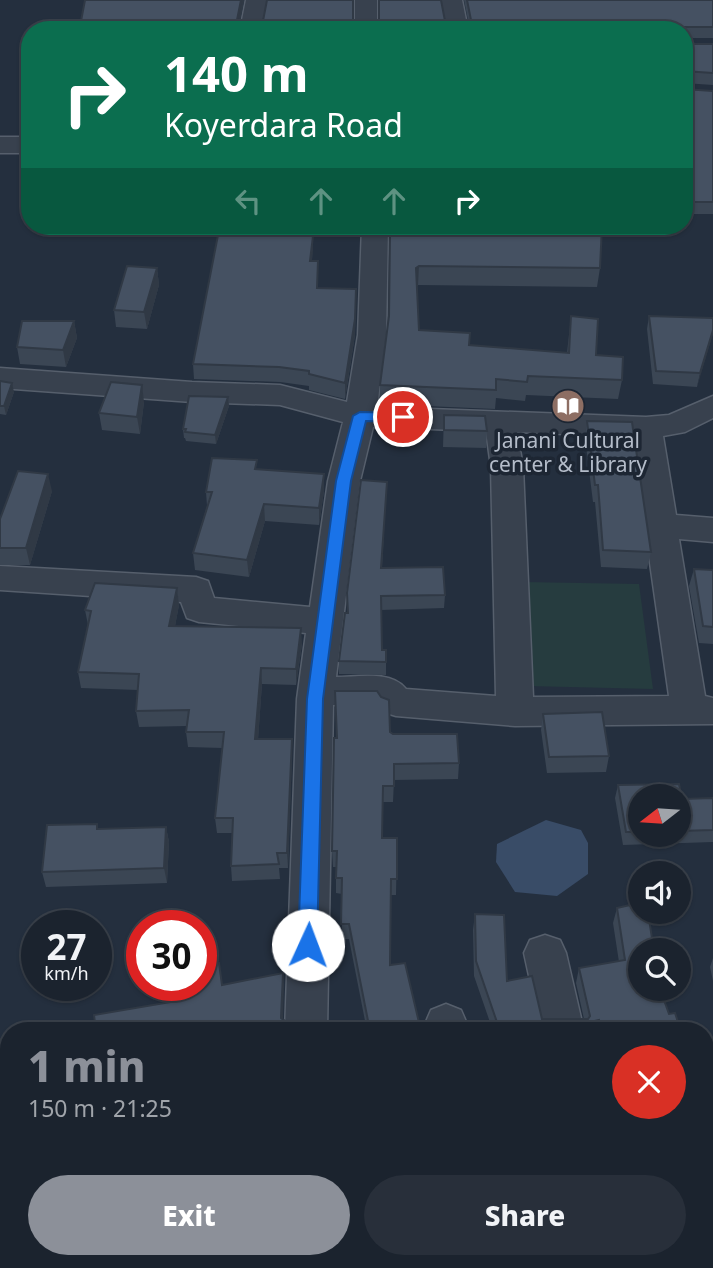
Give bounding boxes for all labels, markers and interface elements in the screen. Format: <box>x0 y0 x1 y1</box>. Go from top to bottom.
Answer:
text: 140 m <box>164 40 309 106</box>
icon: right <box>49 49 140 140</box>
text: Koyerdara Road <box>164 103 403 146</box>
icon: left <box>229 182 267 220</box>
icon: ahead <box>302 182 340 220</box>
icon: ahead <box>375 182 413 220</box>
icon: right <box>448 182 486 220</box>
pin <box>373 387 433 447</box>
library icon: Janani Cultural center & Library <box>549 387 587 425</box>
icon: arrive <box>384 398 422 436</box>
place label: Janani Cultural center & Library <box>489 426 647 478</box>
north arrow <box>628 784 691 847</box>
map controls <box>628 784 691 1001</box>
button: sound <box>628 861 691 924</box>
position arrow <box>271 908 345 982</box>
speed limit sign: 30 <box>126 910 217 1001</box>
text: 27 <box>46 923 87 970</box>
button: search <box>628 938 691 1001</box>
text: km/h <box>44 961 89 985</box>
text: 1 min <box>28 1037 145 1094</box>
button: close <box>612 1045 686 1119</box>
text: 150 m · 21:25 <box>28 1092 172 1124</box>
button: Exit <box>28 1175 350 1255</box>
button: Share <box>364 1175 686 1255</box>

